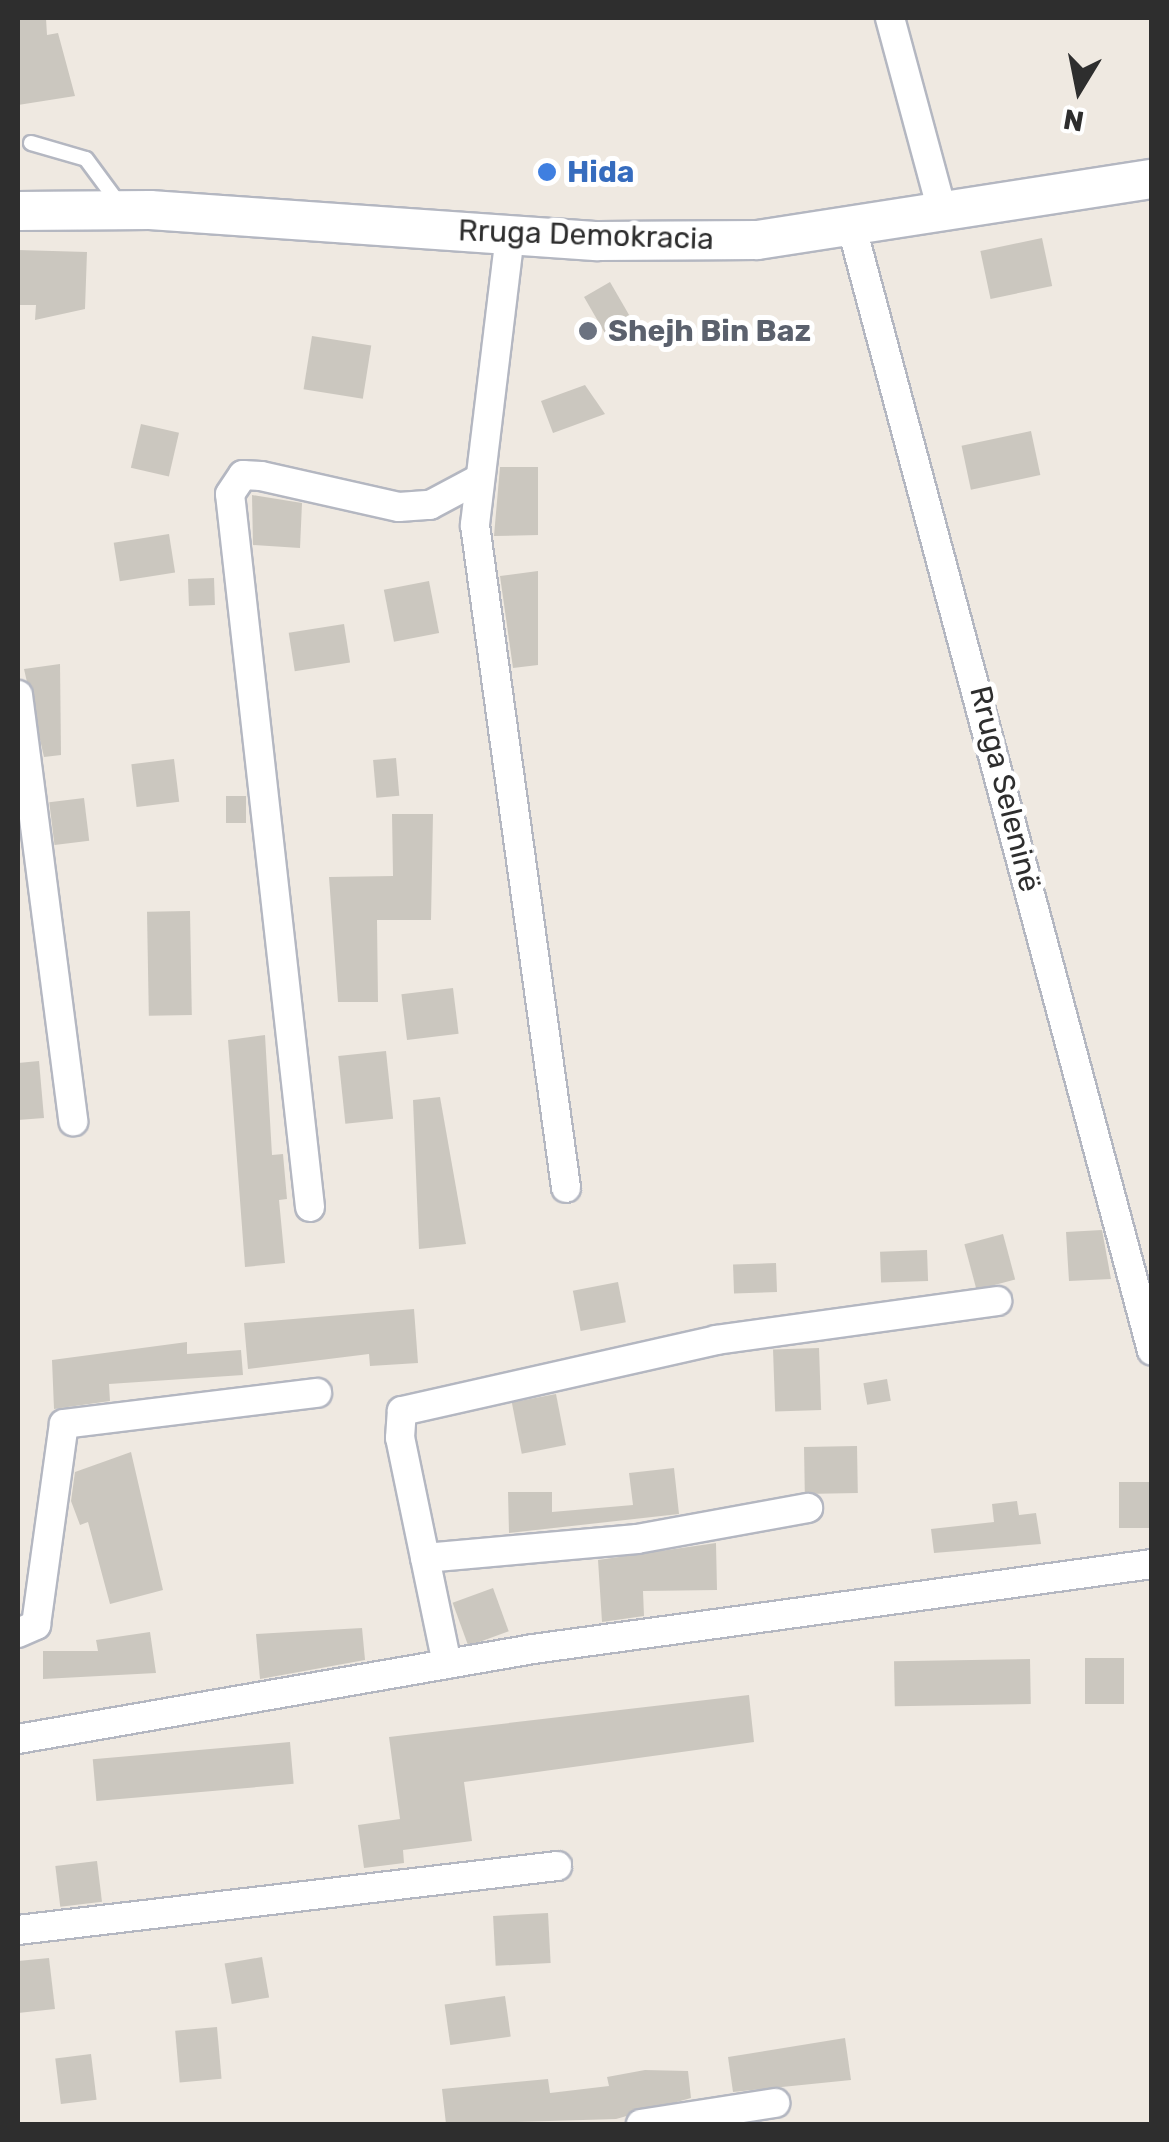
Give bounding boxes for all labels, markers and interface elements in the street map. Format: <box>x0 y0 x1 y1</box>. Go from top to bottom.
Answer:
north arrow <box>1029 40 1129 140</box>
text: N <box>1061 102 1086 138</box>
place label: Hida <box>567 154 635 190</box>
marker: Hida <box>536 161 558 183</box>
street label: Rruga Demokracia <box>458 213 714 257</box>
place label: Shejh Bin Baz <box>608 313 811 349</box>
marker: Shejh Bin Baz <box>577 320 599 342</box>
street label: Rruga Seleninë <box>962 682 1048 896</box>

